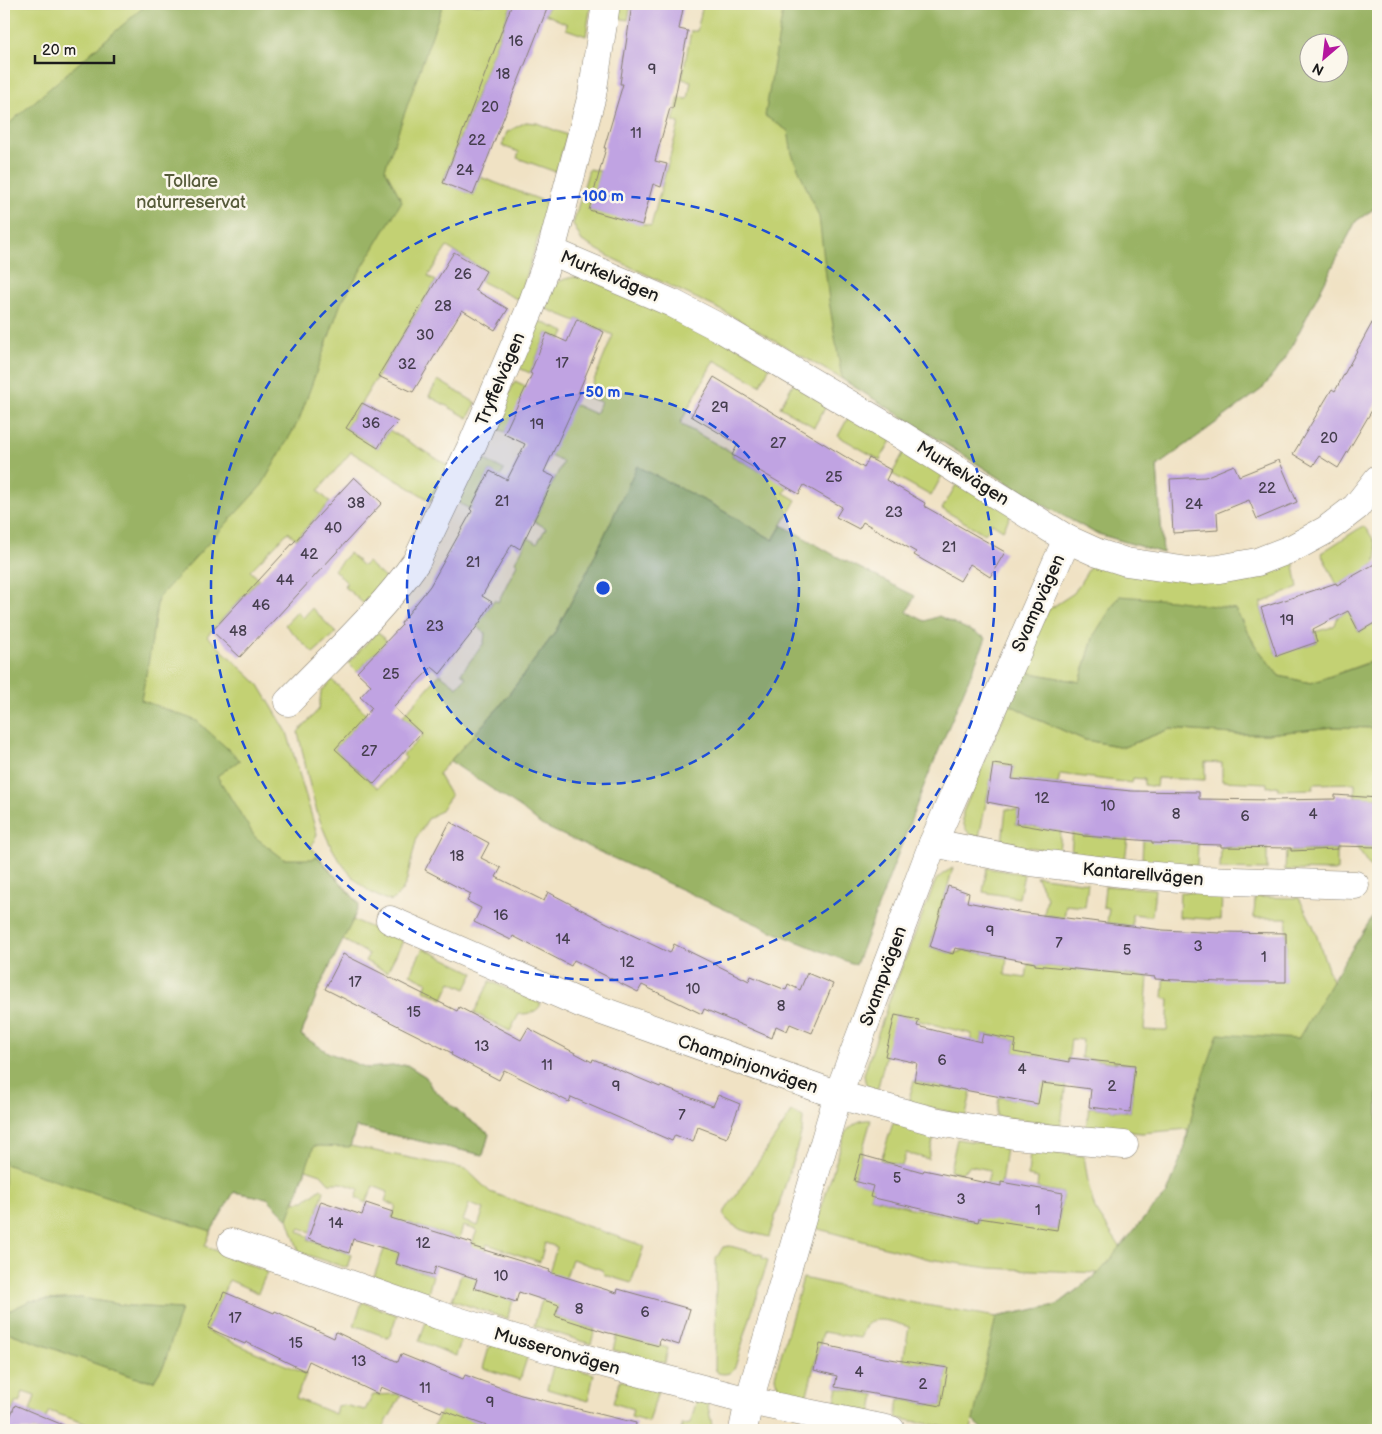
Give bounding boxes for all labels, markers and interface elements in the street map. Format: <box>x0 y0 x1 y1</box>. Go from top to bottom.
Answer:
scale bar <box>35 32 114 64</box>
house number: 16 <box>509 32 523 51</box>
north arrow <box>1300 32 1350 82</box>
text: 20 m <box>42 41 76 60</box>
text: N <box>1309 59 1327 79</box>
house number: 9 <box>648 60 656 79</box>
house number: 18 <box>496 65 511 84</box>
house number: 20 <box>481 98 499 117</box>
house number: 11 <box>630 124 642 143</box>
house number: 22 <box>468 131 486 150</box>
house number: 24 <box>456 161 474 180</box>
park label: Tollare naturreservat <box>136 171 246 213</box>
text: 100 m <box>582 187 624 206</box>
street label: Murkelvägen <box>557 246 662 307</box>
house number: 26 <box>454 265 472 284</box>
house number: 28 <box>434 297 452 316</box>
house number: 30 <box>416 326 434 345</box>
street label: Tryffelvägen <box>471 329 529 429</box>
house number: 17 <box>555 354 569 373</box>
house number: 32 <box>398 355 416 374</box>
text: 50 m <box>586 383 621 402</box>
house number: 29 <box>711 398 729 417</box>
house number: 36 <box>362 414 380 433</box>
house number: 19 <box>530 415 544 434</box>
house number: 20 <box>1320 429 1338 448</box>
house number: 27 <box>770 434 787 453</box>
street label: Murkelvägen <box>913 437 1013 510</box>
house number: 25 <box>825 468 843 487</box>
house number: 22 <box>1258 479 1276 498</box>
house number: 21 <box>495 492 509 511</box>
house number: 38 <box>347 494 365 513</box>
house number: 24 <box>1185 495 1203 514</box>
house number: 23 <box>885 503 903 522</box>
house number: 40 <box>324 519 342 538</box>
house number: 21 <box>942 538 956 557</box>
house number: 42 <box>300 545 318 564</box>
street label: Svampvägen <box>1008 551 1069 655</box>
house number: 21 <box>466 553 480 572</box>
house number: 44 <box>276 571 294 590</box>
centre of rings <box>594 579 612 597</box>
house number: 46 <box>252 596 270 615</box>
house number: 19 <box>1280 611 1294 630</box>
house number: 23 <box>426 617 444 636</box>
house number: 48 <box>229 622 247 641</box>
house number: 25 <box>382 665 400 684</box>
house number: 27 <box>361 742 378 761</box>
house number: 12 <box>1035 789 1049 808</box>
house number: 10 <box>1101 797 1115 816</box>
house number: 8 <box>1172 805 1181 824</box>
house number: 4 <box>1308 805 1318 824</box>
house number: 6 <box>1240 807 1250 826</box>
house number: 18 <box>450 847 465 866</box>
street label: Kantarellvägen <box>1081 859 1204 890</box>
house number: 16 <box>494 906 508 925</box>
house number: 9 <box>986 922 994 941</box>
street label: Svampvägen <box>856 923 911 1029</box>
house number: 14 <box>556 930 570 949</box>
house number: 7 <box>1055 934 1063 953</box>
house number: 3 <box>1193 937 1203 956</box>
house number: 5 <box>1123 941 1131 960</box>
house number: 1 <box>1261 948 1267 967</box>
house number: 12 <box>620 953 634 972</box>
house number: 17 <box>348 973 362 992</box>
house number: 10 <box>686 980 700 999</box>
house number: 8 <box>777 997 786 1016</box>
house number: 15 <box>407 1003 421 1022</box>
street label: Champinjonvägen <box>675 1031 821 1098</box>
house number: 13 <box>474 1037 490 1056</box>
house number: 6 <box>937 1051 947 1070</box>
house number: 11 <box>541 1056 553 1075</box>
house number: 4 <box>1017 1060 1027 1079</box>
house number: 9 <box>612 1077 620 1096</box>
house number: 2 <box>1108 1077 1117 1096</box>
house number: 7 <box>678 1106 686 1125</box>
house number: 5 <box>893 1169 901 1188</box>
house number: 3 <box>956 1190 966 1209</box>
house number: 1 <box>1035 1201 1041 1220</box>
house number: 14 <box>329 1214 343 1233</box>
house number: 12 <box>416 1234 430 1253</box>
house number: 10 <box>494 1267 508 1286</box>
house number: 8 <box>575 1300 584 1319</box>
house number: 6 <box>640 1303 650 1322</box>
house number: 17 <box>228 1309 242 1328</box>
street label: Musseronvägen <box>491 1323 622 1380</box>
house number: 15 <box>289 1334 303 1353</box>
house number: 13 <box>351 1352 367 1371</box>
house number: 4 <box>854 1363 864 1382</box>
house number: 2 <box>919 1375 928 1394</box>
house number: 11 <box>419 1379 431 1398</box>
house number: 9 <box>486 1393 494 1412</box>

